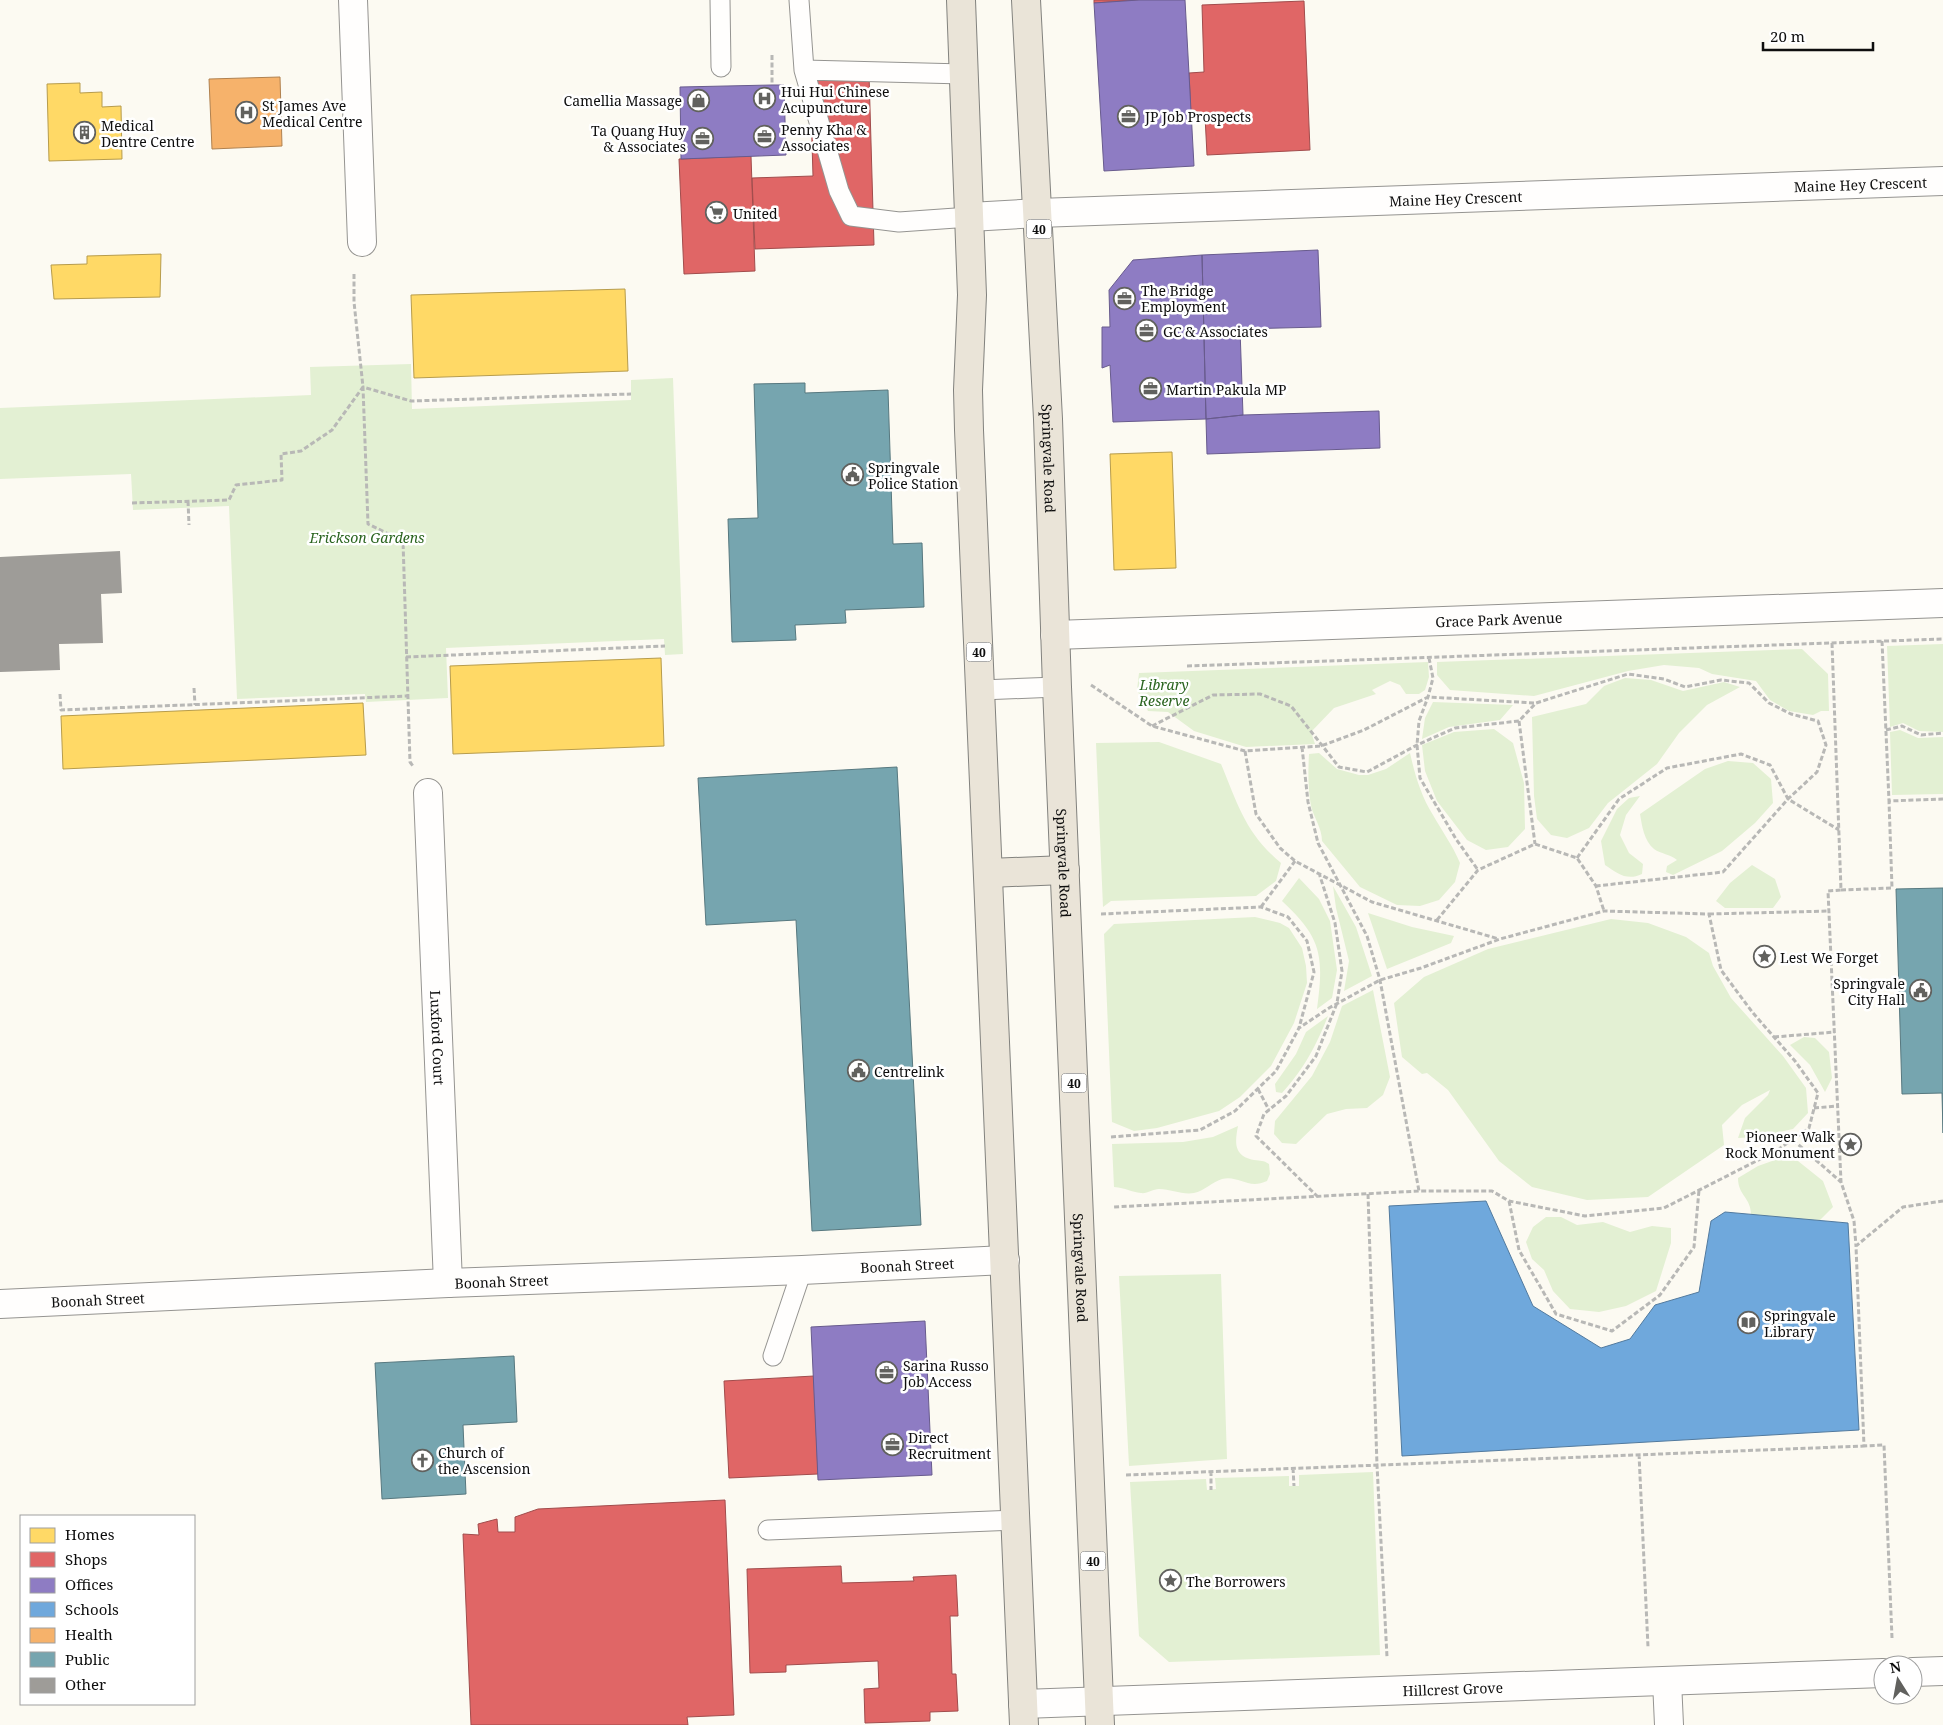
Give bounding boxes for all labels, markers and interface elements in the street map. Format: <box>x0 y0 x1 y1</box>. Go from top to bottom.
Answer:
scale bar <box>1763 20 1873 52</box>
text: 20 m <box>1770 26 1805 46</box>
place label: Hui Hui Chinese Acupuncture <box>781 82 890 117</box>
hospital icon: Hui Hui Chinese Acupuncture <box>753 87 777 111</box>
shop icon: Camellia Massage <box>686 88 710 112</box>
place label: Camellia Massage <box>564 91 682 110</box>
place label: St James Ave Medical Centre <box>262 96 363 131</box>
hospital icon: St James Ave Medical Centre <box>234 101 258 125</box>
office icon: JP Job Prospects <box>1117 104 1141 128</box>
place label: JP Job Prospects <box>1144 107 1251 126</box>
place label: Medical Dentre Centre <box>101 116 194 151</box>
place label: Penny Kha & Associates <box>781 120 867 155</box>
building icon: Medical Dentre Centre <box>73 121 97 145</box>
place label: Ta Quang Huy & Associates <box>591 121 686 156</box>
office icon: Penny Kha & Associates <box>753 125 777 149</box>
office icon: Ta Quang Huy & Associates <box>690 126 714 150</box>
street label: Maine Hey Crescent <box>1793 172 1927 196</box>
street label: Maine Hey Crescent <box>1389 186 1523 210</box>
supermarket icon: United <box>705 201 729 225</box>
place label: United <box>733 204 778 223</box>
road number: 40 <box>1026 220 1052 238</box>
place label: The Bridge Employment <box>1141 281 1226 316</box>
office icon: The Bridge Employment <box>1113 286 1137 310</box>
office icon: GC & Associates <box>1135 319 1159 343</box>
place label: GC & Associates <box>1163 322 1268 341</box>
office icon: Martin Pakula MP <box>1138 377 1162 401</box>
place label: Martin Pakula MP <box>1166 380 1287 399</box>
street label: Springvale Road <box>1038 403 1061 514</box>
place label: Springvale Police Station <box>868 458 958 493</box>
public building icon: Springvale Police Station <box>840 463 864 487</box>
park label: Erickson Gardens <box>308 528 425 547</box>
street label: Grace Park Avenue <box>1435 607 1563 631</box>
road number: 40 <box>966 642 992 662</box>
park label: Library Reserve <box>1138 675 1189 710</box>
street label: Springvale Road <box>1053 808 1076 918</box>
place icon: Lest We Forget <box>1752 945 1776 969</box>
place label: Lest We Forget <box>1780 948 1878 967</box>
place label: Springvale City Hall <box>1833 974 1906 1009</box>
public building icon: Springvale City Hall <box>1909 979 1933 1003</box>
street label: Luxford Court <box>427 990 449 1086</box>
public building icon: Centrelink <box>846 1059 870 1083</box>
place label: Centrelink <box>874 1062 945 1081</box>
road number: 40 <box>1062 1074 1086 1092</box>
place label: Pioneer Walk Rock Monument <box>1725 1127 1836 1162</box>
place icon: Pioneer Walk Rock Monument <box>1839 1132 1863 1156</box>
street label: Springvale Road <box>1069 1213 1093 1323</box>
street label: Boonah Street <box>860 1253 955 1277</box>
street label: Boonah Street <box>454 1270 549 1292</box>
street label: Boonah Street <box>51 1288 145 1311</box>
place label: Springvale Library <box>1764 1306 1836 1341</box>
library icon: Springvale Library <box>1736 1311 1760 1335</box>
place label: Sarina Russo Job Access <box>902 1356 989 1391</box>
office icon: Sarina Russo Job Access <box>875 1361 899 1385</box>
place label: Direct Recruitment <box>908 1428 991 1463</box>
office icon: Direct Recruitment <box>880 1433 904 1457</box>
place label: Church of the Ascension <box>438 1443 530 1478</box>
church icon: Church of the Ascension <box>410 1448 434 1472</box>
legend <box>20 1515 195 1705</box>
text: Homes <box>65 1524 115 1544</box>
text: Shops <box>65 1549 108 1569</box>
road number: 40 <box>1080 1552 1106 1570</box>
place icon: The Borrowers <box>1158 1569 1182 1593</box>
place label: The Borrowers <box>1186 1572 1286 1591</box>
text: Offices <box>65 1574 114 1594</box>
text: Schools <box>65 1599 119 1619</box>
text: Health <box>65 1624 113 1644</box>
text: Public <box>65 1649 110 1669</box>
north arrow <box>1873 1655 1923 1705</box>
text: N <box>1888 1656 1903 1677</box>
text: Other <box>65 1674 106 1694</box>
street label: Hillcrest Grove <box>1402 1677 1503 1700</box>

